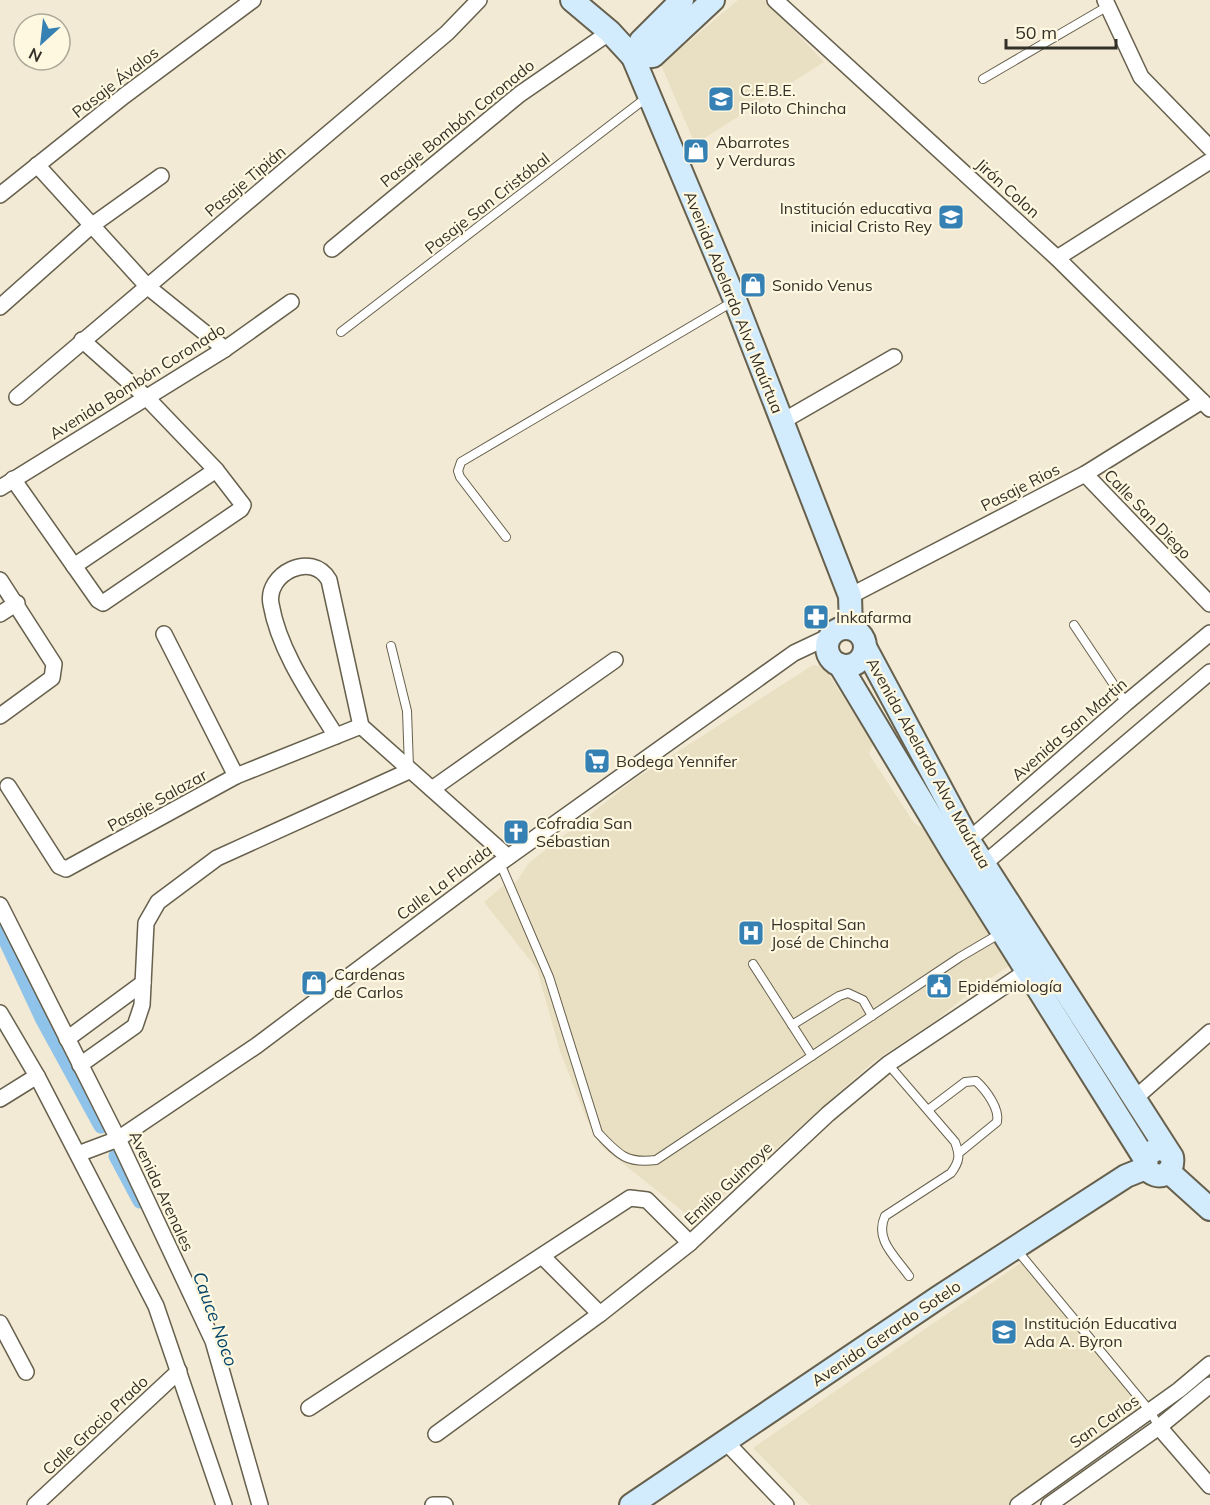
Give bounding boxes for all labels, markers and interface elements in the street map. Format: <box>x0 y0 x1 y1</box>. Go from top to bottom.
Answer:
north arrow <box>12 12 72 72</box>
scale bar <box>1006 12 1116 50</box>
text: 50 m <box>1015 21 1057 44</box>
street label: Pasaje Ávalos <box>68 42 162 122</box>
text: N <box>25 44 45 67</box>
street label: Pasaje Bombón Coronado <box>376 55 538 191</box>
place label: C.E.B.E. Piloto Chincha <box>740 80 846 118</box>
school or university icon: C.E.B.E. Piloto Chincha <box>706 84 736 114</box>
place label: Abarrotes y Verduras <box>716 132 795 170</box>
shop icon: Abarrotes y Verduras <box>681 136 711 166</box>
street label: Pasaje Tipián <box>200 141 290 221</box>
street label: Pasaje San Cristóbal <box>421 148 553 258</box>
street label: Jirón Colon <box>972 154 1044 222</box>
street label: Avenida Abelardo Alva Maúrtua <box>680 188 788 416</box>
place label: Institución educativa inicial Cristo Rey <box>780 198 932 236</box>
school or university icon: Institución educativa inicial Cristo Rey <box>936 202 966 232</box>
shop icon: Sonido Venus <box>738 270 768 300</box>
place label: Sonido Venus <box>772 275 873 295</box>
street label: Avenida Bombón Coronado <box>45 319 229 443</box>
street label: Pasaje Rios <box>977 459 1063 515</box>
street label: Calle San Diego <box>1100 465 1196 563</box>
pharmacy icon: Inkafarma <box>801 602 831 632</box>
place label: Inkafarma <box>836 607 912 627</box>
street label: Avenida Abelardo Alva Maúrtua <box>863 654 995 872</box>
street label: Avenida San Martin <box>1007 673 1131 785</box>
supermarket icon: Bodega Yennifer <box>582 746 612 776</box>
place label: Bodega Yennifer <box>616 751 737 771</box>
street label: Pasaje Salazar <box>104 764 210 836</box>
place label: Cofradia San Sebastian <box>536 813 632 851</box>
church icon: Cofradia San Sebastian <box>501 817 531 847</box>
street label: Calle La Florida <box>392 840 496 924</box>
place label: Hospital San José de Chincha <box>771 914 889 952</box>
hospital icon: Hospital San José de Chincha <box>736 918 766 948</box>
place label: Cardenas de Carlos <box>334 964 405 1002</box>
shop icon: Cardenas de Carlos <box>299 968 329 998</box>
public building icon: Epidemiología <box>924 971 954 1001</box>
place label: Epidemiología <box>958 976 1062 996</box>
street label: Avenida Arenales <box>125 1128 199 1254</box>
street label: Emilio Guimoye <box>680 1137 776 1229</box>
water label: Cauce Noco <box>188 1268 243 1369</box>
street label: Avenida Gerardo Sotelo <box>808 1276 964 1390</box>
place label: Institución Educativa Ada A. Byron <box>1024 1313 1177 1351</box>
school or university icon: Institución Educativa Ada A. Byron <box>989 1317 1019 1347</box>
street label: Calle Grocio Prado <box>38 1371 152 1479</box>
street label: San Carlos <box>1065 1390 1143 1452</box>

